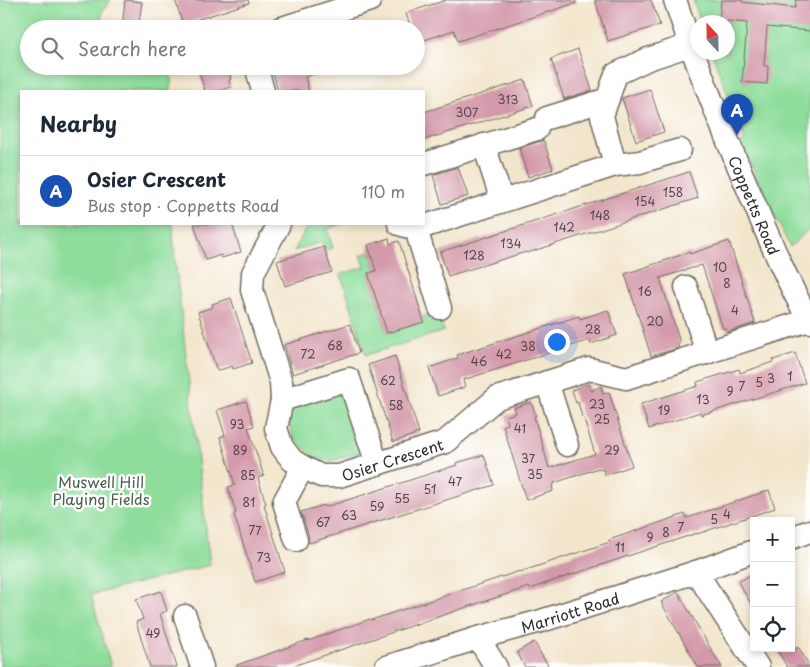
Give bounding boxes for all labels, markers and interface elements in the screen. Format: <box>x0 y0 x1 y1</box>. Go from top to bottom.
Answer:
north arrow <box>690 15 735 60</box>
search box <box>20 20 425 75</box>
icon: search <box>38 34 66 62</box>
text: Search here <box>78 34 187 62</box>
house number: 313 <box>498 90 518 108</box>
pin: A <box>721 94 753 135</box>
house number: 307 <box>455 103 479 121</box>
text: Nearby <box>40 107 117 139</box>
street label: Coppetts Road <box>723 152 786 258</box>
text: Osier Crescent <box>87 165 226 193</box>
text: A <box>50 179 62 203</box>
text: 110 m <box>362 179 405 203</box>
house number: 158 <box>663 183 683 201</box>
house number: 154 <box>634 192 656 210</box>
text: Bus stop · Coppetts Road <box>87 193 279 217</box>
house number: 148 <box>590 206 610 224</box>
house number: 142 <box>553 218 575 236</box>
house number: 134 <box>500 234 522 252</box>
house number: 128 <box>463 246 485 264</box>
house number: 10 <box>713 258 727 276</box>
house number: 8 <box>723 274 731 292</box>
house number: 16 <box>638 282 652 300</box>
house number: 4 <box>731 301 739 319</box>
house number: 20 <box>646 312 664 330</box>
house number: 28 <box>585 320 601 338</box>
your location <box>544 329 570 355</box>
house number: 68 <box>327 336 343 354</box>
house number: 38 <box>520 337 536 355</box>
house number: 72 <box>300 345 316 363</box>
house number: 42 <box>496 345 512 363</box>
house number: 46 <box>471 352 487 370</box>
house number: 1 <box>787 367 793 385</box>
house number: 3 <box>767 369 775 387</box>
house number: 62 <box>380 371 396 389</box>
house number: 5 <box>755 373 763 391</box>
house number: 7 <box>739 377 746 395</box>
house number: 9 <box>726 382 734 400</box>
house number: 13 <box>696 390 710 408</box>
house number: 23 <box>589 395 605 413</box>
house number: 58 <box>388 396 404 414</box>
house number: 19 <box>658 401 670 419</box>
house number: 25 <box>594 410 610 428</box>
house number: 93 <box>230 415 244 433</box>
house number: 41 <box>514 419 526 437</box>
street label: Osier Crescent <box>338 432 446 486</box>
house number: 89 <box>233 441 247 459</box>
house number: 29 <box>604 441 620 459</box>
house number: 37 <box>521 449 536 467</box>
house number: 35 <box>527 465 543 483</box>
house number: 85 <box>241 466 255 484</box>
park label: Muswell Hill Playing Fields <box>53 470 150 510</box>
house number: 47 <box>448 472 463 490</box>
house number: 51 <box>424 480 436 498</box>
house number: 55 <box>394 489 410 507</box>
house number: 81 <box>243 493 255 511</box>
house number: 59 <box>370 497 384 515</box>
house number: 4 <box>723 505 731 523</box>
house number: 63 <box>341 506 357 524</box>
house number: 5 <box>710 510 718 528</box>
house number: 67 <box>316 513 331 531</box>
map controls <box>750 517 795 652</box>
button: + <box>750 517 795 562</box>
house number: 7 <box>678 518 685 536</box>
house number: 77 <box>248 521 262 539</box>
house number: 8 <box>662 523 670 541</box>
house number: 9 <box>646 528 654 546</box>
house number: 11 <box>615 538 625 556</box>
house number: 73 <box>257 548 271 566</box>
button: − <box>750 562 795 607</box>
street label: Marriott Road <box>518 586 622 637</box>
button: locate <box>750 607 795 652</box>
house number: 49 <box>146 624 160 642</box>

